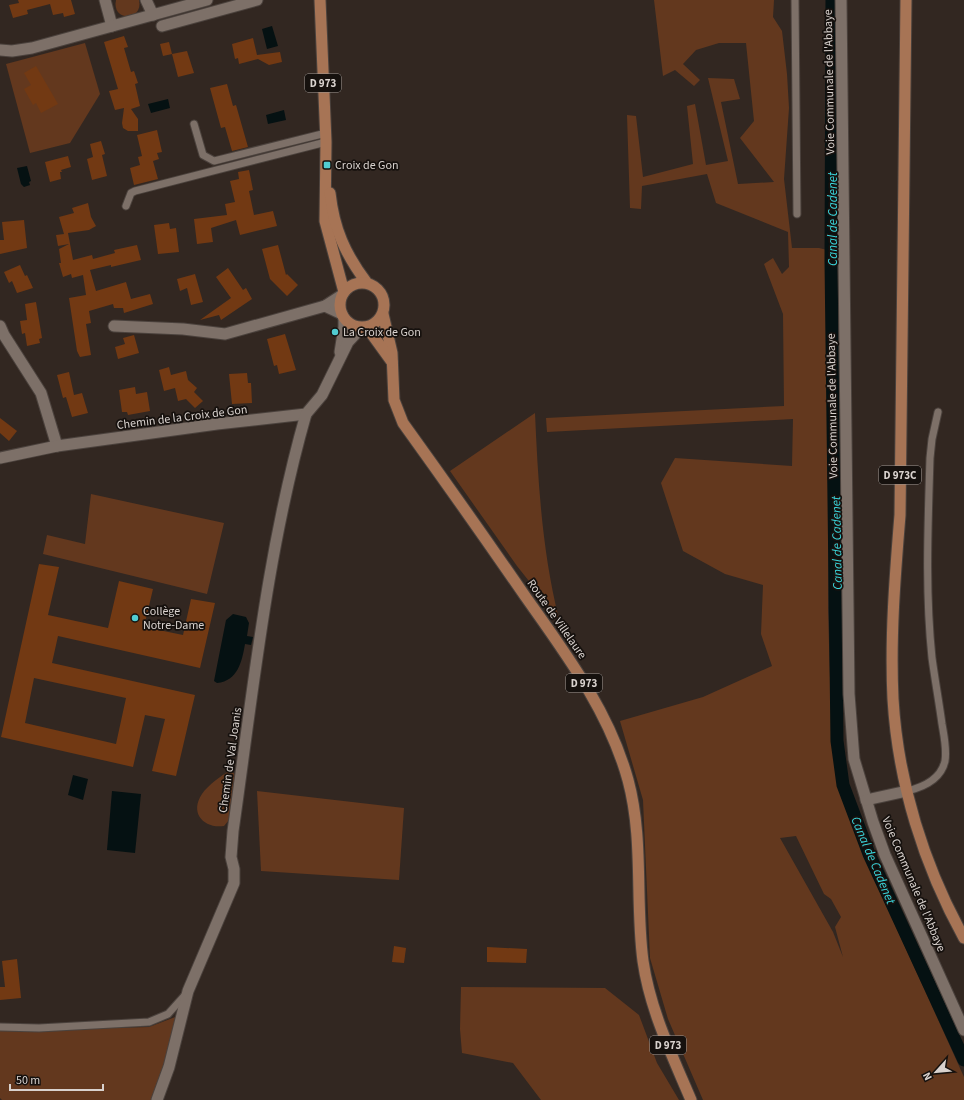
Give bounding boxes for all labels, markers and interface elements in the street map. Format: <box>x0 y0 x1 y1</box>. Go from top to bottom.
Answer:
street label: Voie Communale de l'Abbaye <box>820 9 839 155</box>
road number: D 973 <box>305 74 341 92</box>
place label: Croix de Gon <box>335 157 399 174</box>
marker: Croix de Gon <box>322 160 332 170</box>
water label: Canal de Cadenet <box>824 171 842 266</box>
place label: La Croix de Gon <box>343 324 421 341</box>
marker: La Croix de Gon <box>330 327 340 337</box>
street label: Voie Communale de l'Abbaye <box>823 333 842 479</box>
street label: Chemin de la Croix de Gon <box>116 401 248 434</box>
road number: D 973C <box>879 466 921 484</box>
water label: Canal de Cadenet <box>827 495 847 590</box>
street label: Route de Villelaure <box>523 576 590 663</box>
place label: Collège Notre-Dame <box>143 603 204 634</box>
marker: Collège Notre-Dame <box>130 613 140 623</box>
road number: D 973 <box>566 674 602 692</box>
street label: Chemin de Val Joanis <box>215 706 246 814</box>
water label: Canal de Cadenet <box>846 814 900 908</box>
street label: Voie Communale de l'Abbaye <box>877 814 950 954</box>
road number: D 973 <box>650 1036 686 1054</box>
north arrow <box>916 1052 956 1092</box>
scale bar <box>10 1066 103 1092</box>
text: N <box>919 1070 936 1083</box>
text: 50 m <box>16 1072 40 1089</box>

